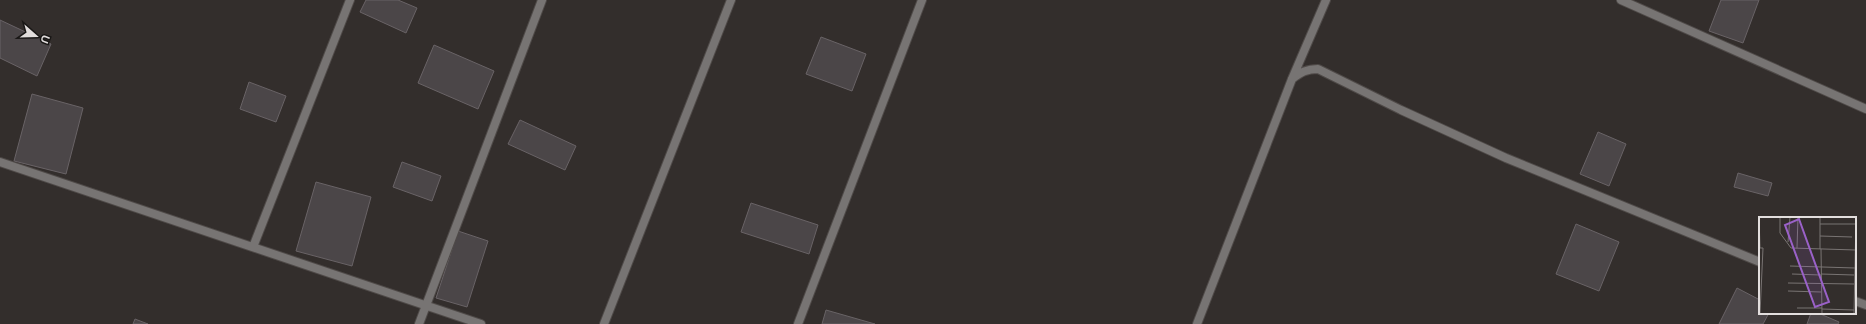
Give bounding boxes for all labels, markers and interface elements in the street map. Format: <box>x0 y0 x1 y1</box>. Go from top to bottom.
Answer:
north arrow <box>16 16 56 56</box>
text: U <box>38 34 52 45</box>
inset map <box>1759 217 1856 314</box>

